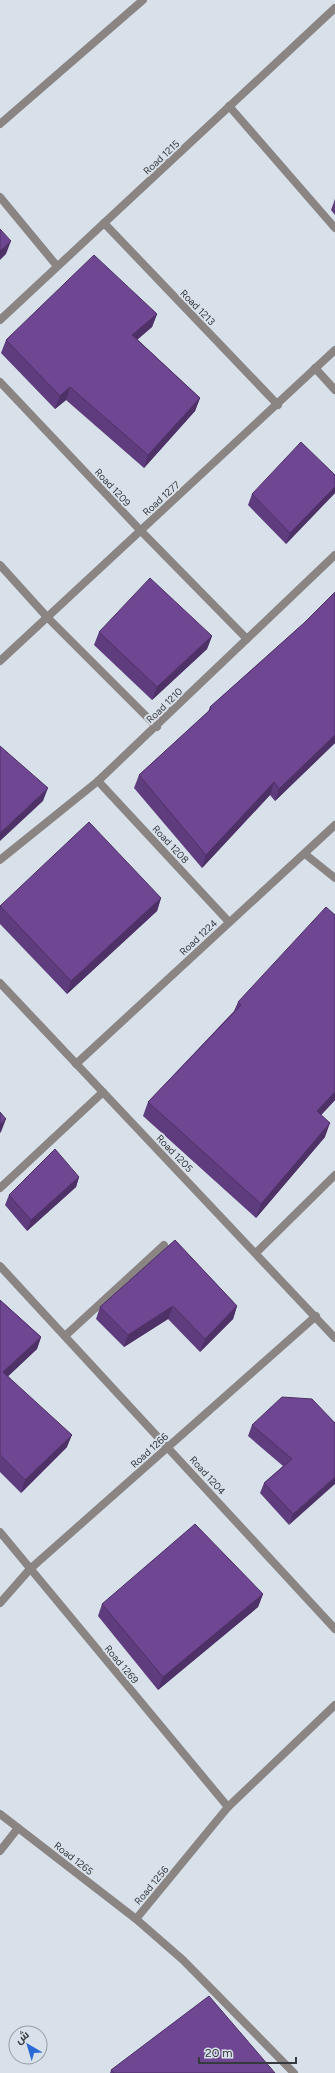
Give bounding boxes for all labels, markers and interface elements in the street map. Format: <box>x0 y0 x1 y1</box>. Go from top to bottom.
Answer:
street label: Road 1215 <box>140 137 182 177</box>
street label: Road 1213 <box>177 287 218 328</box>
street label: Road 1209 <box>92 466 134 509</box>
street label: Road 1277 <box>140 478 183 519</box>
street label: Road 1210 <box>143 685 185 726</box>
street label: Road 1208 <box>150 822 192 866</box>
street label: Road 1224 <box>177 917 220 958</box>
street label: Road 1205 <box>154 1132 196 1175</box>
street label: Road 1266 <box>128 1430 171 1471</box>
street label: Road 1204 <box>187 1453 228 1497</box>
street label: Road 1269 <box>102 1642 142 1687</box>
street label: Road 1265 <box>51 1839 96 1878</box>
street label: Road 1256 <box>131 1863 172 1907</box>
north arrow <box>8 2025 48 2065</box>
text: ش <box>13 2028 32 2047</box>
scale bar <box>199 2039 296 2065</box>
text: 20 m <box>205 2046 233 2060</box>

